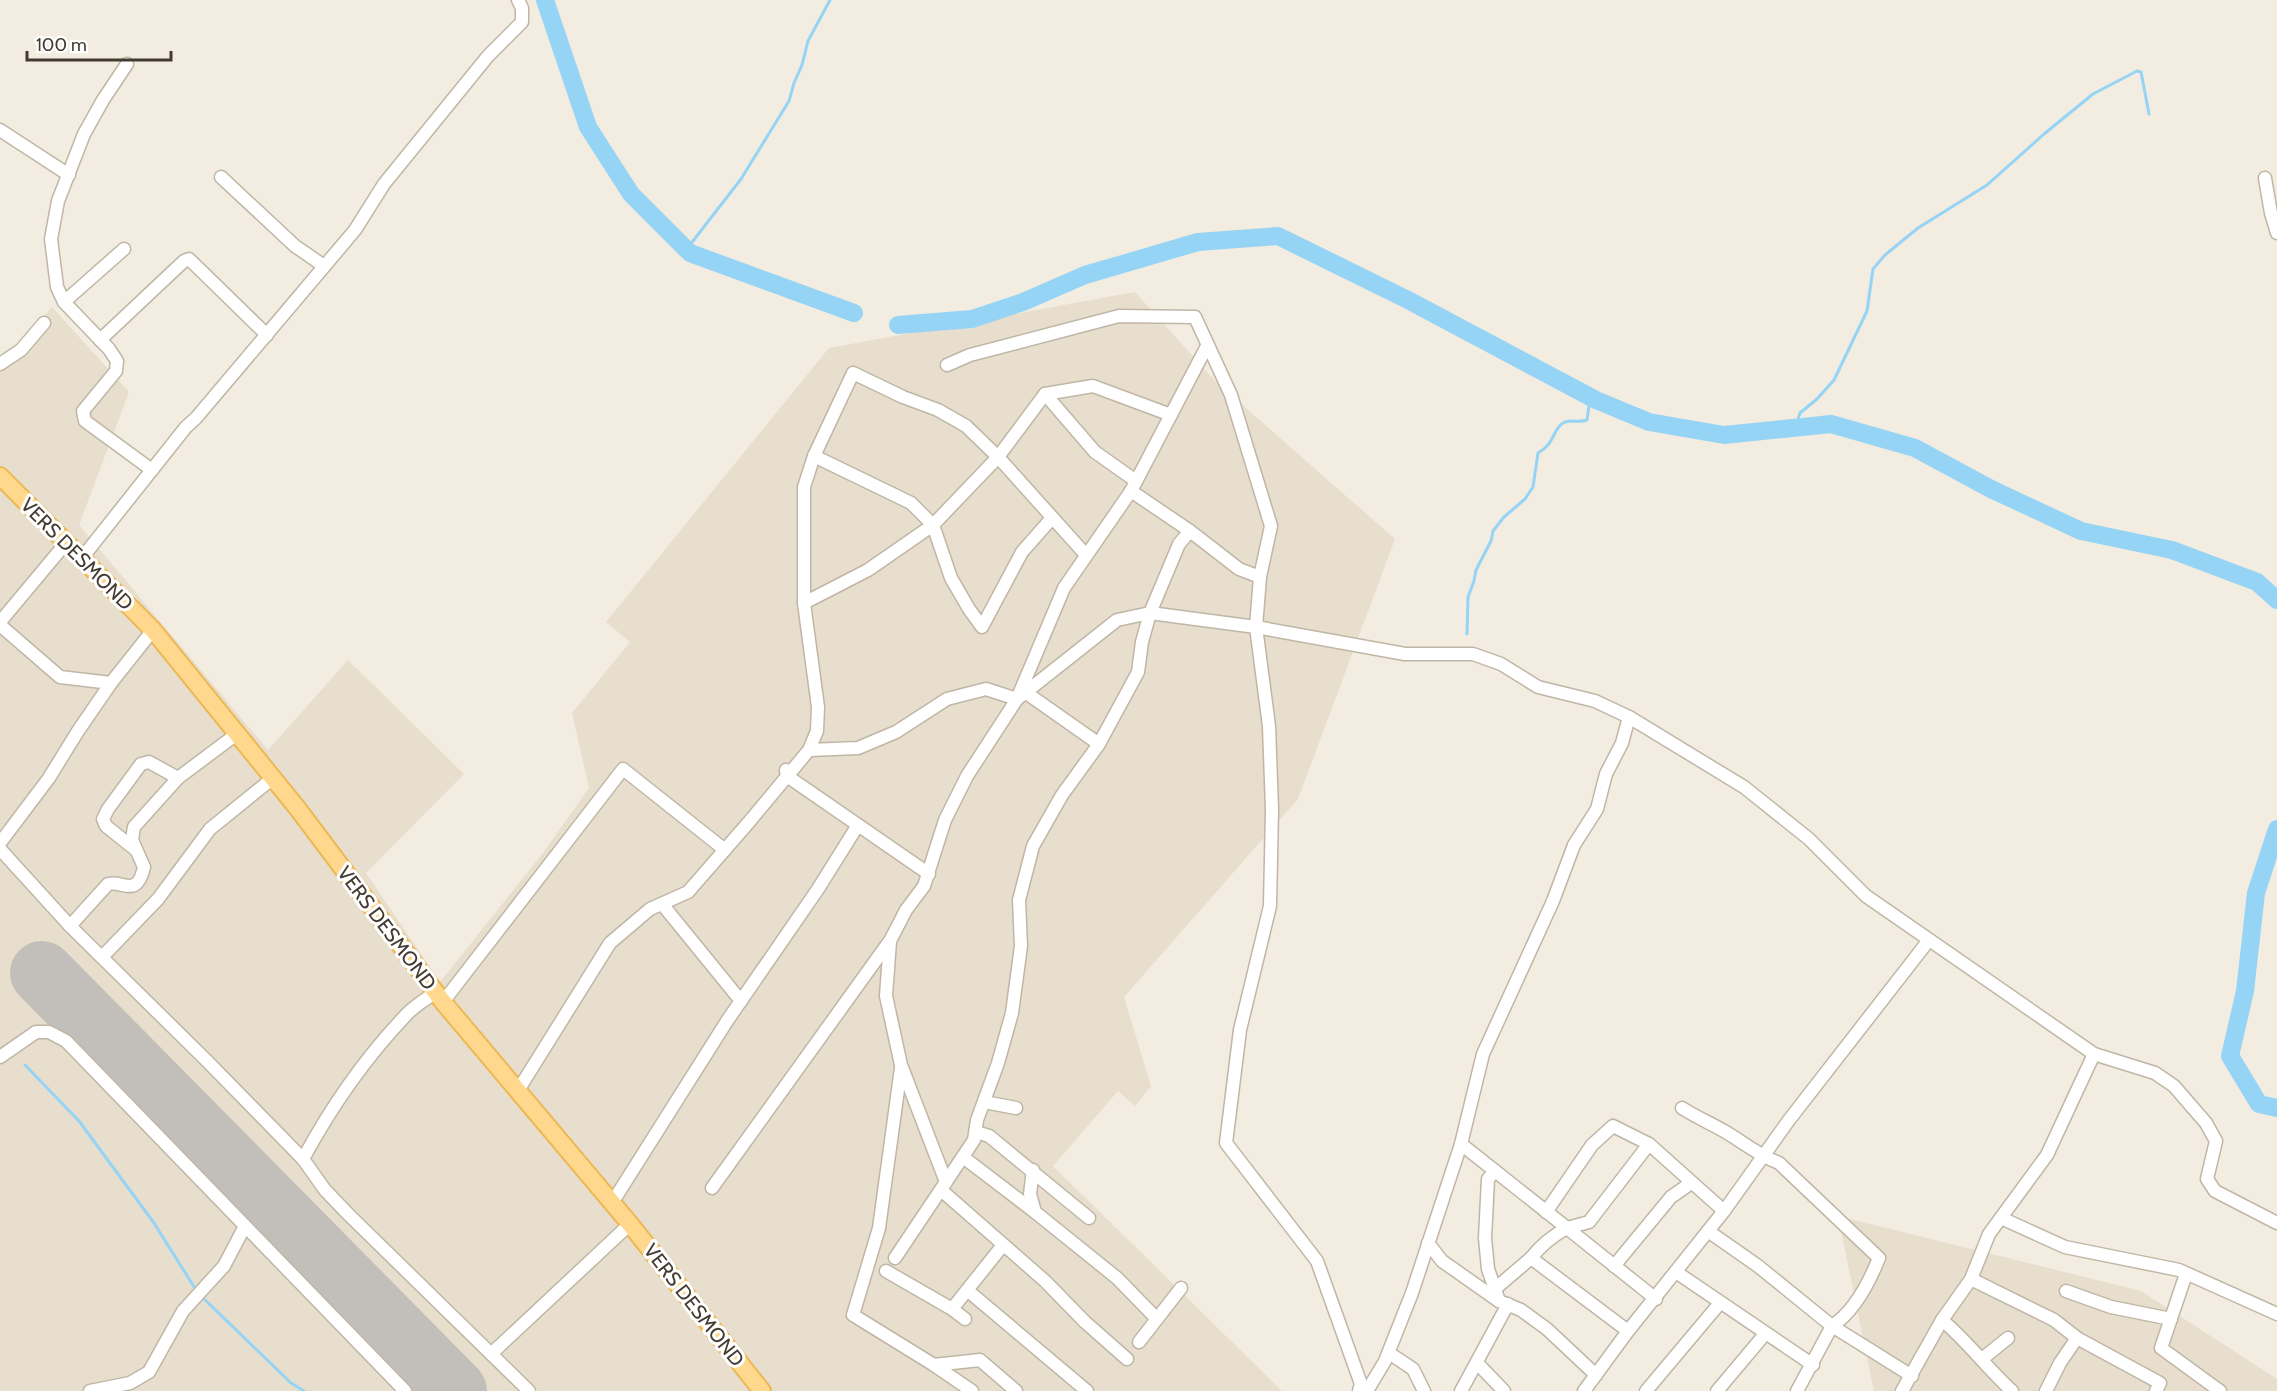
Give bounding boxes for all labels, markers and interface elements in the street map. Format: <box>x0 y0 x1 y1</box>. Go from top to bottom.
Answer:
scale bar <box>27 24 171 62</box>
text: 100 m <box>36 34 87 56</box>
street label: VERS DESMOND <box>16 493 138 615</box>
street label: VERS DESMOND <box>333 861 441 995</box>
street label: VERS DESMOND <box>639 1239 749 1371</box>

